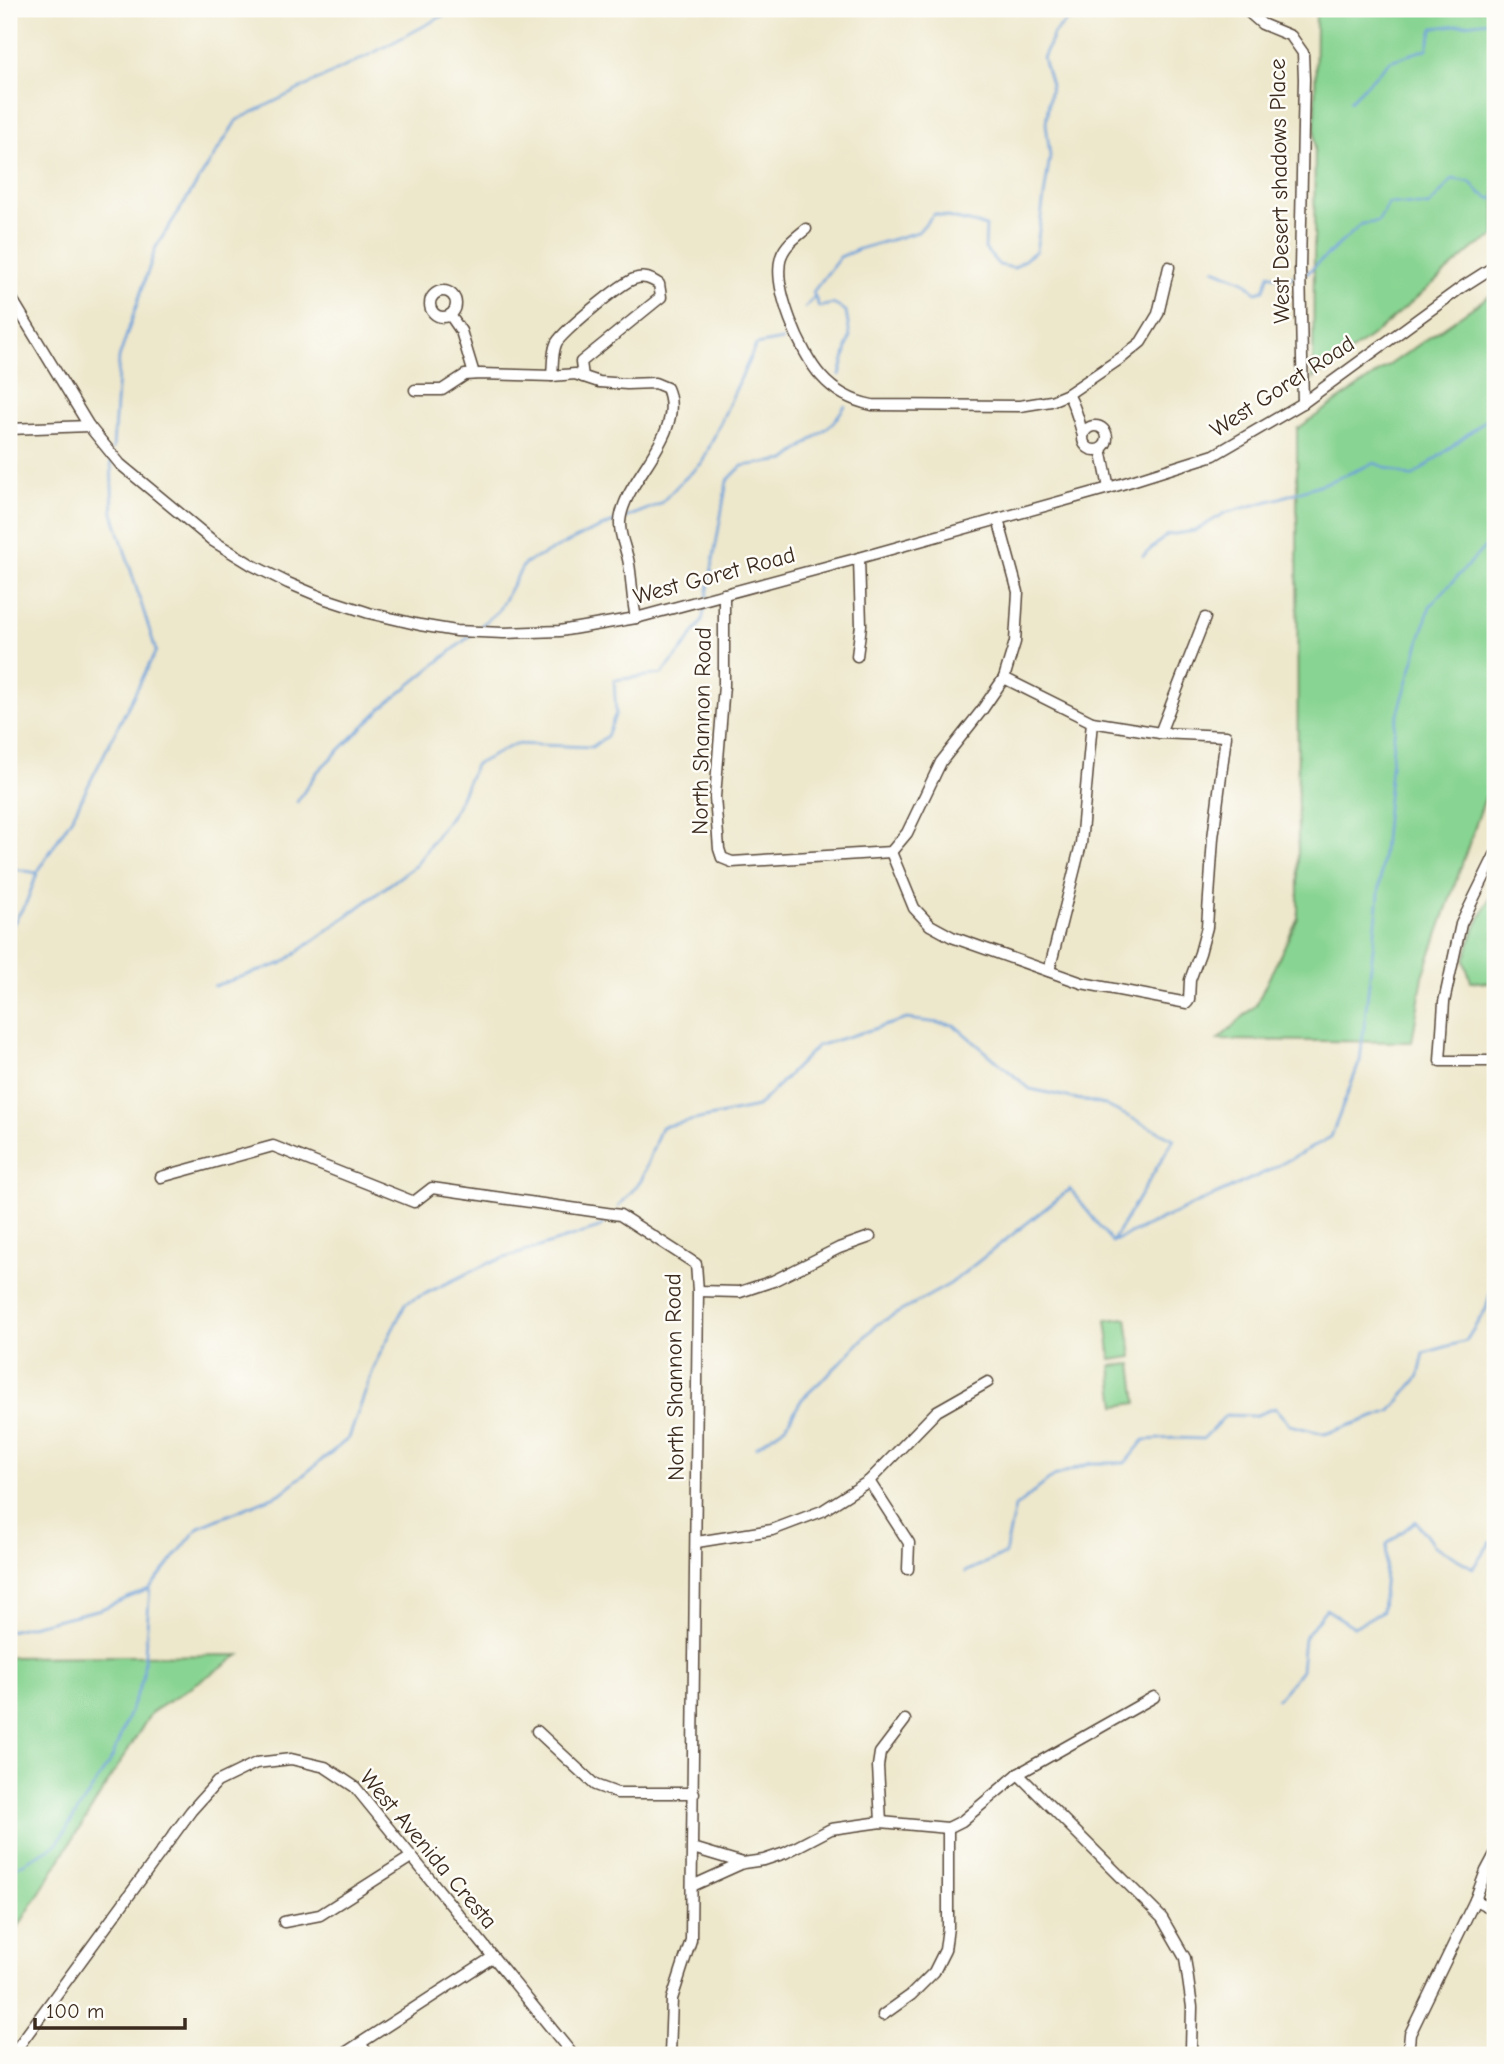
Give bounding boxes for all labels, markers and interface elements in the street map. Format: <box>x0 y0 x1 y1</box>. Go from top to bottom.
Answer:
street label: West Desert shadows Place <box>1264 58 1295 324</box>
street label: West Goret Road <box>1205 330 1359 443</box>
street label: West Goret Road <box>630 541 798 610</box>
street label: North Shannon Road <box>686 627 717 835</box>
street label: North Shannon Road <box>659 1273 690 1481</box>
street label: West Avenida Cresta <box>354 1764 503 1934</box>
scale bar <box>35 1987 186 2031</box>
text: 100 m <box>46 1999 104 2023</box>

